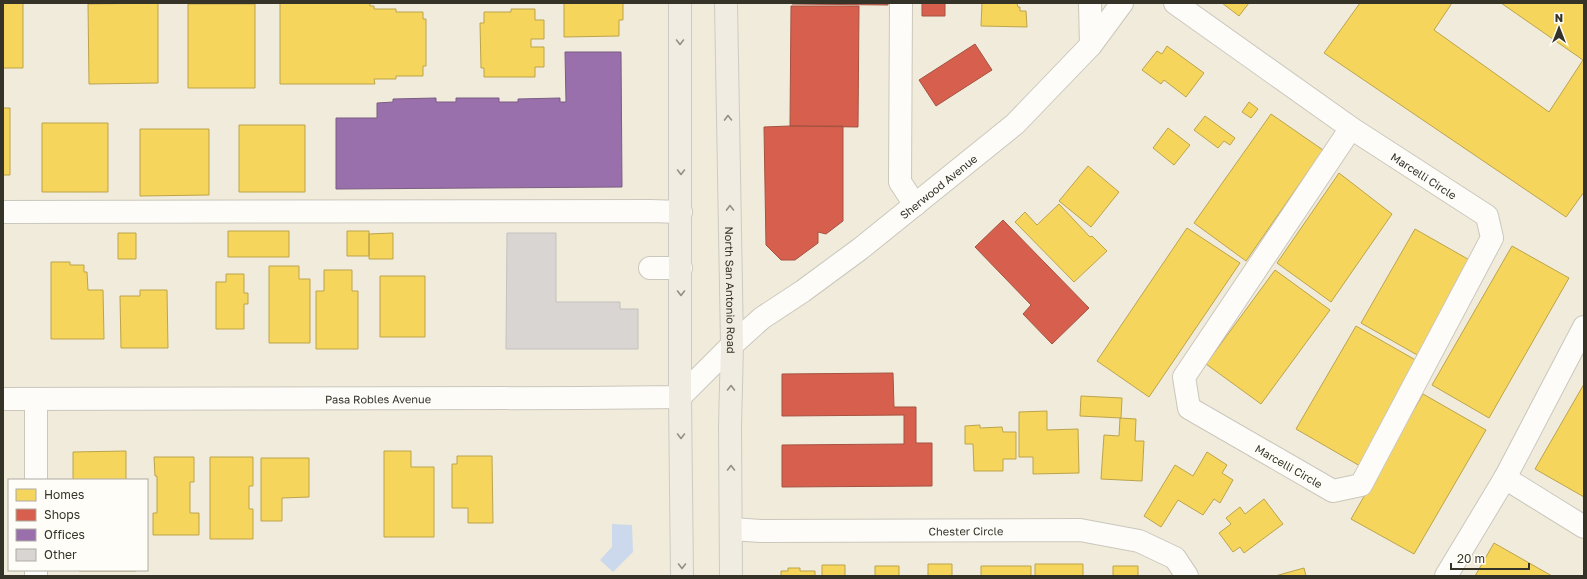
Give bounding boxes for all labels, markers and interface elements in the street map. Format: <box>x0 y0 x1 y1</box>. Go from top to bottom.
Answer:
north arrow <box>1539 8 1579 48</box>
text: N <box>1555 11 1563 24</box>
one-way arrow <box>676 39 684 45</box>
one-way arrow <box>724 115 732 121</box>
street label: Marcelli Circle <box>1389 149 1459 201</box>
street label: Sherwood Avenue <box>897 151 979 221</box>
one-way arrow <box>677 169 685 175</box>
one-way arrow <box>726 205 734 211</box>
street label: North San Antonio Road <box>723 226 739 354</box>
one-way arrow <box>677 290 685 296</box>
one-way arrow <box>727 385 735 391</box>
street label: Pasa Robles Avenue <box>325 392 431 405</box>
one-way arrow <box>677 433 685 439</box>
street label: Marcelli Circle <box>1253 442 1325 490</box>
one-way arrow <box>727 465 735 471</box>
legend <box>8 479 148 571</box>
text: Homes <box>44 487 84 502</box>
text: Shops <box>44 507 80 522</box>
street label: Chester Circle <box>929 524 1003 537</box>
text: Offices <box>44 527 85 542</box>
scale bar <box>1451 545 1529 571</box>
text: Other <box>44 547 77 562</box>
text: 20 m <box>1457 551 1485 566</box>
one-way arrow <box>678 563 686 569</box>

